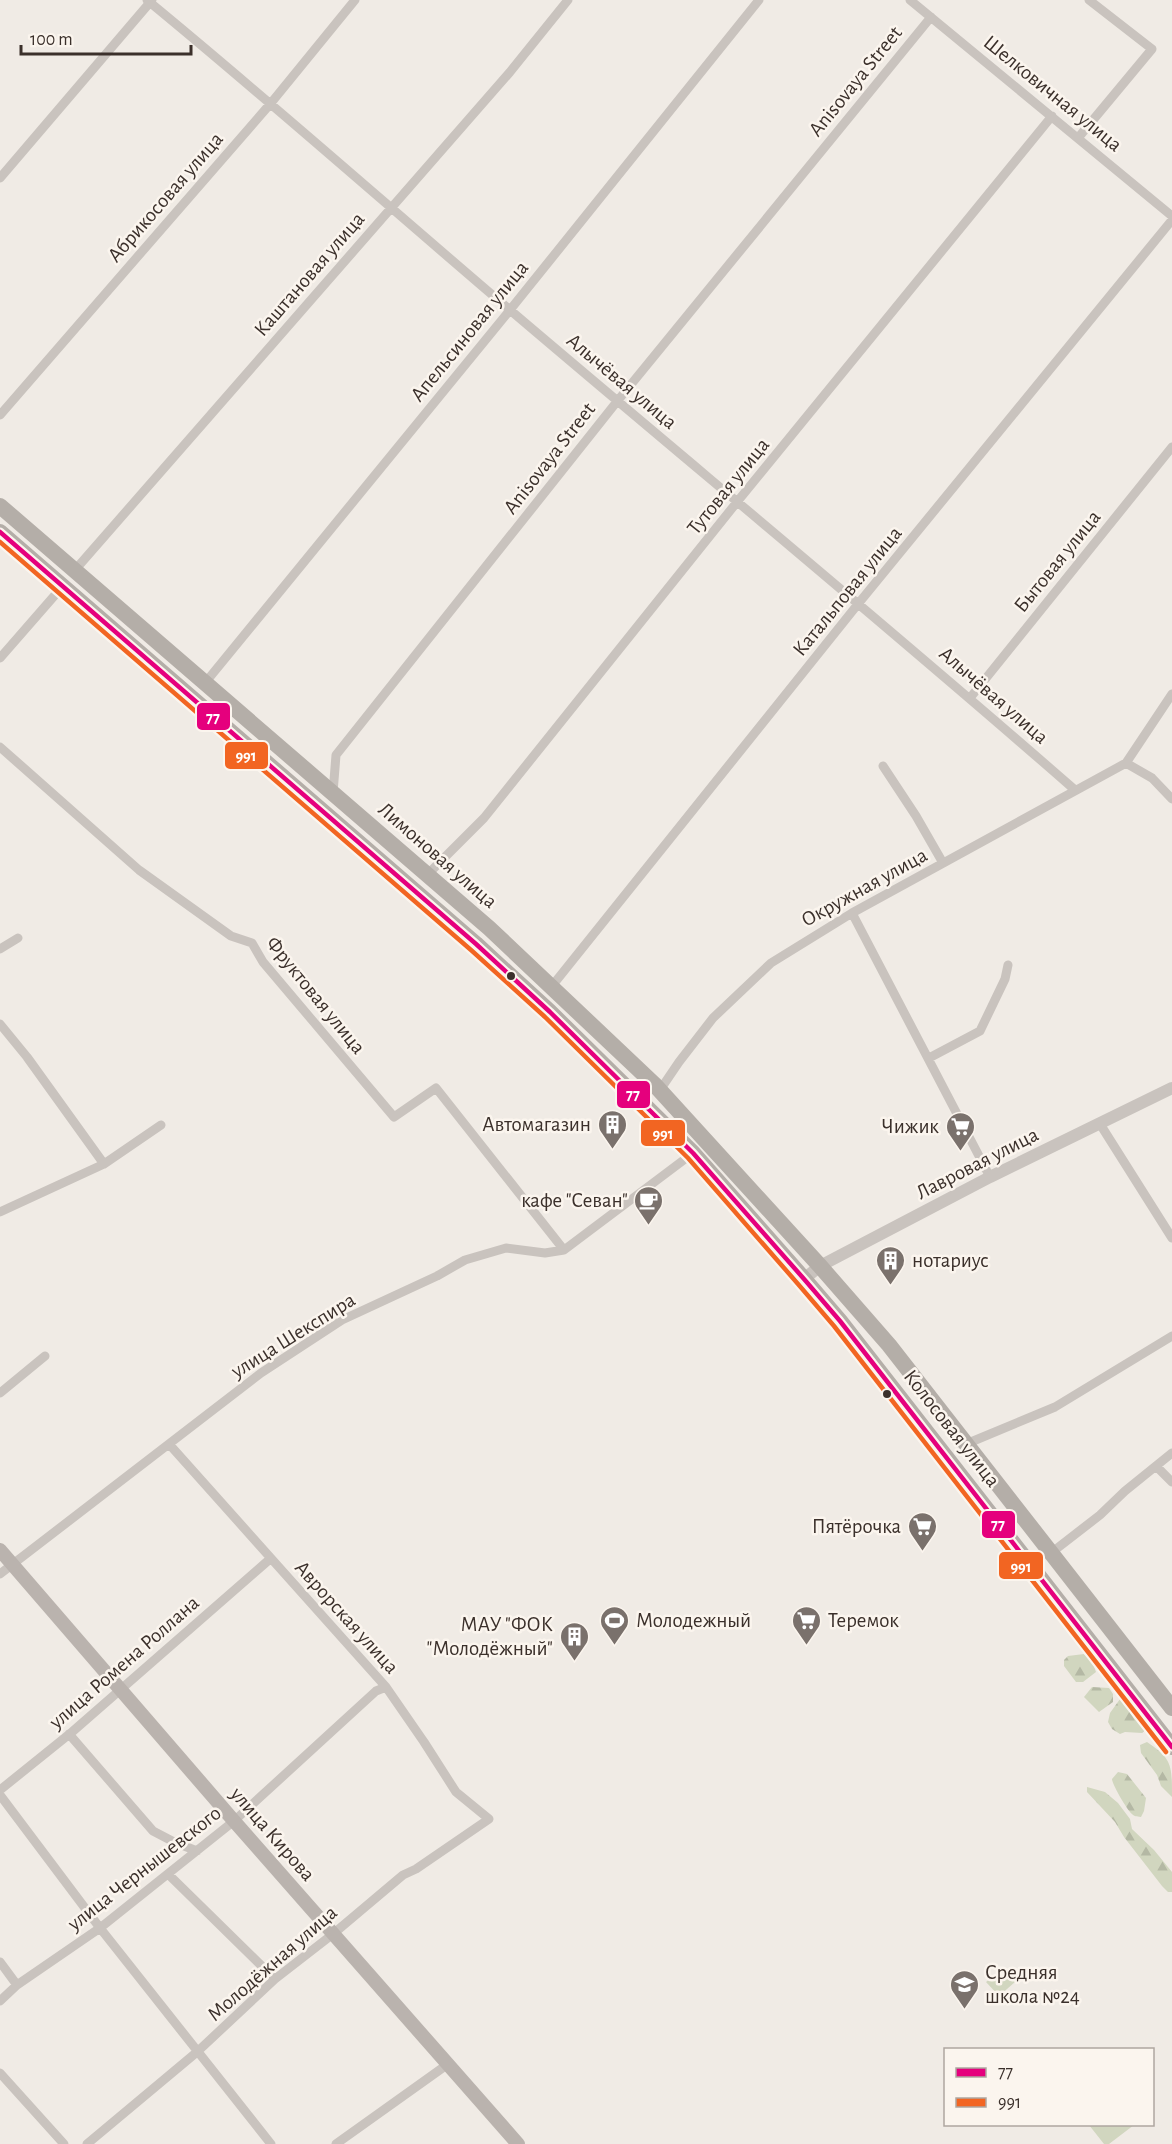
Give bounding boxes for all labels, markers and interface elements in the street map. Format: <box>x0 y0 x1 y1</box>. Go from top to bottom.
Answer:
scale bar <box>21 18 190 56</box>
street label: Anisovaya Street <box>805 22 906 140</box>
text: 100 m <box>30 31 73 49</box>
street label: Шелковичная улица <box>979 31 1126 156</box>
street label: Абрикосовая улица <box>104 128 227 266</box>
street label: Каштановая улица <box>250 208 369 340</box>
street label: Апельсиновая улица <box>406 257 533 406</box>
street label: Алычёвая улица <box>563 329 681 434</box>
street label: Anisovaya Street <box>500 398 599 518</box>
street label: Тутовая улица <box>683 434 774 538</box>
street label: Бытовая улица <box>1010 506 1105 616</box>
street label: Катальповая улица <box>789 522 906 660</box>
street label: Алычёвая улица <box>935 643 1052 748</box>
line badge: 77 <box>196 702 231 731</box>
text: 77 <box>206 710 220 726</box>
line badge: 991 <box>224 741 269 770</box>
text: 991 <box>235 748 257 764</box>
street label: Лимоновая улица <box>374 798 501 913</box>
street label: Окружная улица <box>798 844 931 931</box>
street label: Фруктовая улица <box>262 933 369 1058</box>
unlabelled marker <box>505 970 517 982</box>
line badge: 77 <box>616 1080 651 1109</box>
text: 77 <box>626 1087 640 1103</box>
building icon: Автомагазин <box>596 1108 628 1150</box>
supermarket icon: Чижик <box>944 1110 976 1152</box>
place label: Автомагазин <box>482 1114 591 1135</box>
place label: Чижик <box>882 1116 939 1137</box>
line badge: 991 <box>640 1119 686 1147</box>
street label: Лавровая улица <box>913 1123 1042 1203</box>
text: 991 <box>652 1126 674 1142</box>
cafe icon: кафе "Севан" <box>633 1184 665 1226</box>
place label: кафе "Севан" <box>521 1190 628 1211</box>
building icon: нотариус <box>875 1244 907 1286</box>
place label: нотариус <box>912 1250 989 1271</box>
street label: улица Шекспира <box>227 1289 359 1382</box>
street label: Колосовая улица <box>899 1366 1004 1491</box>
unlabelled marker <box>881 1388 893 1400</box>
supermarket icon: Пятёрочка <box>906 1510 938 1552</box>
line badge: 77 <box>981 1510 1016 1539</box>
place label: Пятёрочка <box>812 1516 901 1537</box>
text: 77 <box>991 1517 1005 1533</box>
line badge: 991 <box>998 1551 1044 1580</box>
street label: Аврорская улица <box>291 1557 403 1678</box>
text: 991 <box>1010 1559 1032 1575</box>
street label: улица Ромена Роллана <box>45 1592 204 1734</box>
sports icon: Молодежный <box>599 1604 631 1646</box>
supermarket icon: Теремок <box>791 1604 823 1646</box>
place label: Молодежный <box>636 1610 751 1631</box>
place label: Теремок <box>828 1610 899 1631</box>
place label: МАУ "ФОК "Молодёжный" <box>427 1614 553 1659</box>
building icon: МАУ "ФОК "Молодёжный" <box>558 1620 590 1662</box>
street label: улица Кирова <box>226 1783 319 1886</box>
street label: улица Чернышевского <box>63 1802 225 1935</box>
street label: Молодёжная улица <box>203 1901 341 2025</box>
place label: Средняя школа №24 <box>985 1962 1080 2007</box>
school or university icon: Средняя школа №24 <box>948 1968 980 2010</box>
legend <box>944 2048 1154 2126</box>
text: 77 <box>998 2064 1013 2082</box>
text: 991 <box>998 2094 1021 2112</box>

